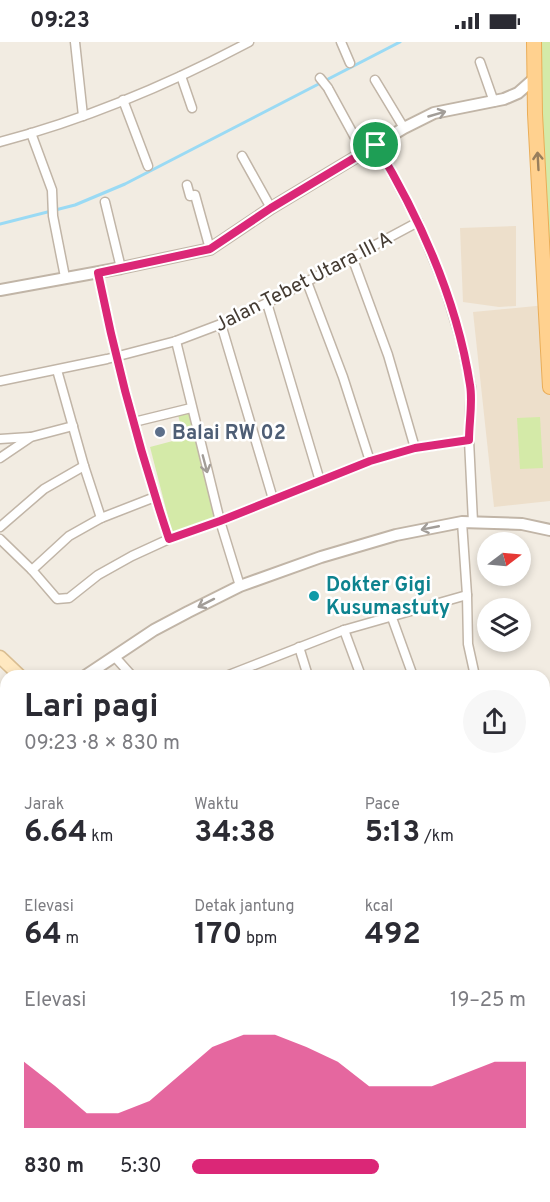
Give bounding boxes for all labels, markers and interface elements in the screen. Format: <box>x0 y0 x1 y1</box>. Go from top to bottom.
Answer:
text: 09:23 <box>30 8 90 35</box>
one-way arrow <box>427 107 446 119</box>
pin <box>350 119 401 170</box>
icon: arrive <box>359 128 392 161</box>
one-way arrow <box>532 151 543 171</box>
street label: Jalan Tebet Utara III A <box>210 227 397 339</box>
place label: Balai RW 02 <box>172 421 286 447</box>
marker: Balai RW 02 <box>153 425 167 439</box>
one-way arrow <box>200 455 212 474</box>
one-way arrow <box>421 523 440 534</box>
north arrow <box>477 532 531 586</box>
map controls <box>477 532 531 652</box>
place label: Dokter Gigi Kusumastuty <box>326 573 450 622</box>
marker: Dokter Gigi Kusumastuty <box>307 589 321 603</box>
one-way arrow <box>198 597 215 609</box>
button: layers <box>477 598 531 652</box>
text: Lari pagi <box>24 687 159 729</box>
button: share <box>463 690 526 753</box>
text: 09:23 · 8 × 830 m <box>24 731 180 757</box>
text: Jarak <box>24 795 64 815</box>
text: Waktu <box>194 795 239 815</box>
text: Pace <box>365 795 400 815</box>
text: 6.64 <box>24 815 87 852</box>
text: 34:38 <box>194 815 276 852</box>
text: 5:13 <box>365 815 420 852</box>
text: km <box>87 827 113 847</box>
text: /km <box>420 827 454 847</box>
text: Elevasi <box>24 897 74 917</box>
text: Detak jantung <box>194 897 295 917</box>
text: kcal <box>365 897 393 917</box>
text: 64 <box>24 917 62 954</box>
text: 170 <box>194 917 242 954</box>
text: 492 <box>365 917 421 954</box>
text: m <box>62 929 79 949</box>
text: bpm <box>242 929 277 949</box>
text: Elevasi <box>24 988 86 1014</box>
text: 19–25 m <box>450 988 526 1014</box>
text: 830 m <box>24 1154 84 1180</box>
text: 5:30 <box>120 1154 162 1180</box>

